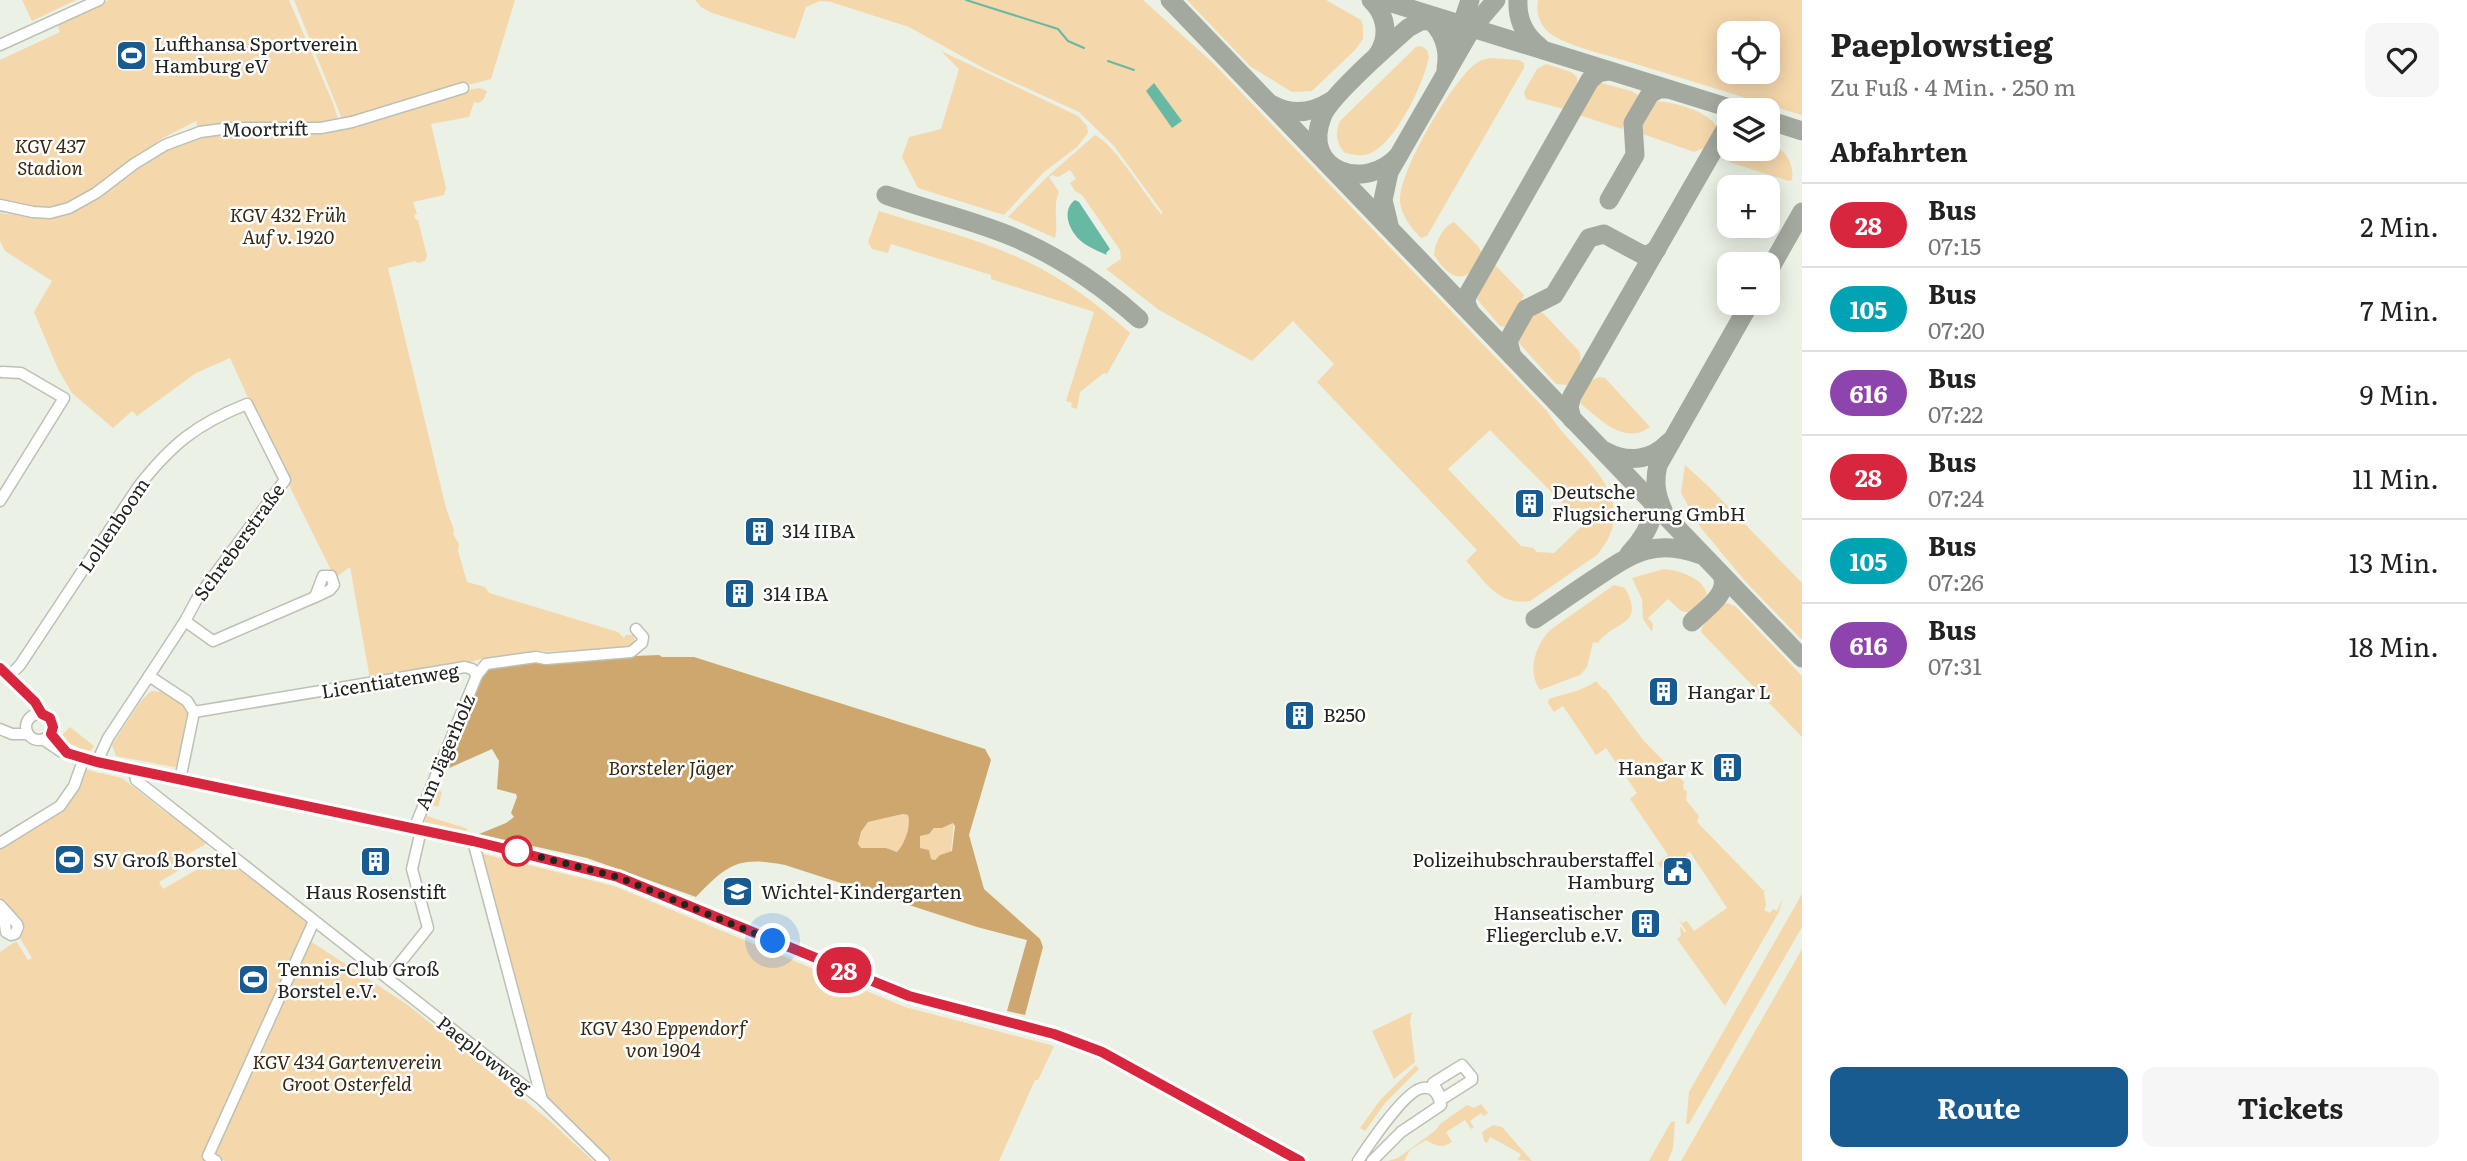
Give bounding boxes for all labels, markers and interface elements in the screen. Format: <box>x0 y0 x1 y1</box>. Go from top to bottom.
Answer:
text: Paeplowstieg <box>1830 18 2053 67</box>
map controls <box>1717 21 1780 315</box>
button: locate <box>1717 21 1780 84</box>
button: heart <box>2365 23 2439 97</box>
place label: Lufthansa Sportverein Hamburg eV <box>154 29 358 79</box>
sports icon: Lufthansa Sportverein Hamburg eV <box>114 38 148 72</box>
text: Zu Fuß · 4 Min. · 250 m <box>1830 69 2076 103</box>
button: layers <box>1717 98 1780 161</box>
street label: Moortrift <box>222 113 308 143</box>
park label: KGV 437 Stadion <box>15 131 86 181</box>
text: Abfahrten <box>1830 131 1968 170</box>
button: + <box>1717 175 1780 238</box>
text: Bus <box>1928 189 1976 228</box>
park label: KGV 432 Früh Auf v. 1920 <box>230 200 346 250</box>
text: 2 Min. <box>2360 206 2439 245</box>
text: 28 <box>1855 207 1882 242</box>
text: 07:15 <box>1928 228 1981 262</box>
button: − <box>1717 252 1780 315</box>
text: Bus <box>1928 273 1976 312</box>
text: 7 Min. <box>2360 290 2439 329</box>
text: 105 <box>1850 291 1887 326</box>
text: 07:20 <box>1928 312 1985 346</box>
text: Bus <box>1928 357 1976 396</box>
text: 9 Min. <box>2360 374 2439 413</box>
text: 616 <box>1850 375 1887 410</box>
text: 07:22 <box>1928 396 1983 430</box>
text: Bus <box>1928 441 1976 480</box>
text: 11 Min. <box>2352 458 2439 497</box>
text: 28 <box>1855 459 1882 494</box>
street label: Lollenboom <box>71 471 155 578</box>
street label: Schreberstraße <box>186 477 290 606</box>
place label: Deutsche Flugsicherung GmbH <box>1552 477 1746 527</box>
text: 07:24 <box>1928 480 1984 514</box>
building icon: Deutsche Flugsicherung GmbH <box>1512 486 1546 520</box>
building icon: 314 IIBA <box>742 514 776 548</box>
place label: 314 IIBA <box>782 516 855 544</box>
text: Bus <box>1928 525 1976 564</box>
text: 13 Min. <box>2349 542 2439 581</box>
text: 105 <box>1850 543 1887 578</box>
text: 07:26 <box>1928 564 1984 598</box>
building icon: 314 IBA <box>723 577 757 611</box>
place label: 314 IBA <box>763 579 829 607</box>
text: Bus <box>1928 609 1976 648</box>
text: 18 Min. <box>2349 626 2439 665</box>
text: 616 <box>1850 627 1887 662</box>
text: 07:31 <box>1928 648 1982 682</box>
street label: Licentiatenweg <box>319 655 461 705</box>
building icon: Hangar L <box>1647 675 1681 709</box>
place label: Hangar L <box>1687 677 1771 705</box>
street label: Am Jägerholz <box>407 689 481 814</box>
building icon: B250 <box>1283 698 1317 732</box>
place label: B250 <box>1323 700 1366 728</box>
building icon: Hangar K <box>1710 751 1744 785</box>
park label: Borsteler Jäger <box>608 753 734 781</box>
place label: Hangar K <box>1618 753 1704 781</box>
unlabelled marker <box>502 836 532 866</box>
sports icon: SV Groß Borstel <box>53 843 87 877</box>
building icon: Haus Rosenstift <box>359 844 393 878</box>
place label: SV Groß Borstel <box>93 845 237 873</box>
place label: Polizeihubschrauberstaffel Hamburg <box>1412 845 1654 895</box>
public building icon: Polizeihubschrauberstaffel Hamburg <box>1660 854 1694 888</box>
school or university icon: Wichtel-Kindergarten <box>721 875 755 909</box>
place label: Haus Rosenstift <box>305 877 447 905</box>
place label: Wichtel-Kindergarten <box>761 877 962 905</box>
place label: Hanseatischer Fliegerclub e.V. <box>1485 898 1623 948</box>
building icon: Hanseatischer Fliegerclub e.V. <box>1629 907 1663 941</box>
your location <box>755 923 790 958</box>
line badge: 28 <box>812 947 876 993</box>
text: 28 <box>830 952 858 987</box>
place label: Tennis-Club Groß Borstel e.V. <box>277 954 439 1004</box>
sports icon: Tennis-Club Groß Borstel e.V. <box>237 963 271 997</box>
street label: Paeplowweg <box>432 1009 538 1100</box>
park label: KGV 430 Eppendorf von 1904 <box>580 1013 748 1063</box>
park label: KGV 434 Gartenverein Groot Osterfeld <box>252 1047 442 1097</box>
button: Route <box>1830 1067 2128 1147</box>
button: Tickets <box>2142 1067 2439 1147</box>

